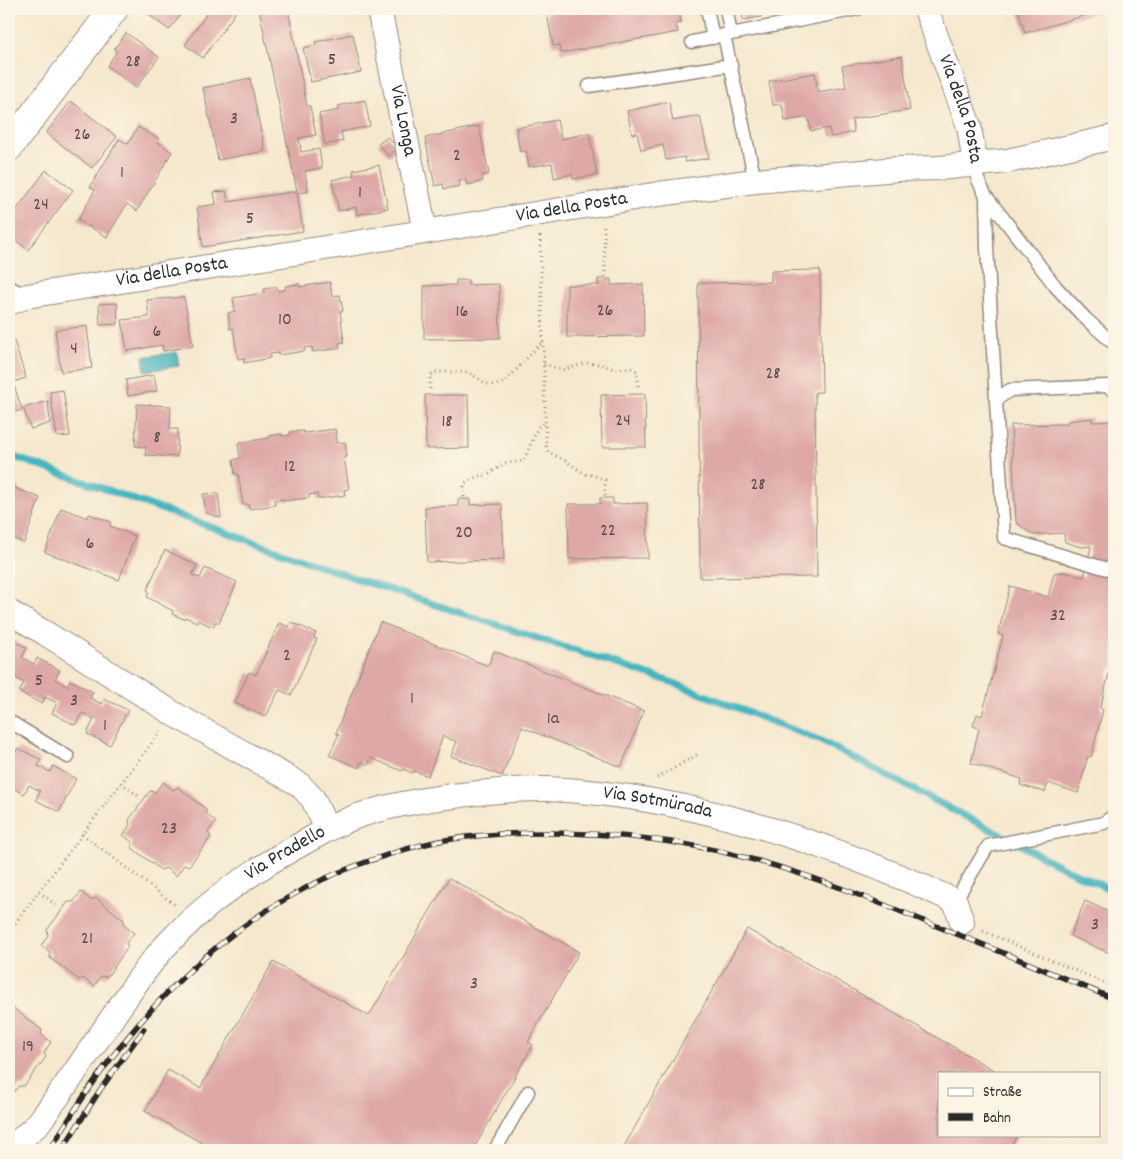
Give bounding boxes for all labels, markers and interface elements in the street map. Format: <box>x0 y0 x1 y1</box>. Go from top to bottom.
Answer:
house number: 5 <box>328 48 336 73</box>
house number: 28 <box>125 50 141 75</box>
street label: Via della Posta <box>930 51 989 166</box>
street label: Via Longa <box>381 83 423 159</box>
house number: 3 <box>230 107 238 132</box>
house number: 26 <box>74 123 90 148</box>
house number: 2 <box>453 144 461 169</box>
house number: 1 <box>120 161 124 186</box>
house number: 1 <box>358 181 362 206</box>
street label: Via della Posta <box>514 185 630 231</box>
house number: 24 <box>33 193 49 218</box>
house number: 5 <box>246 207 254 232</box>
street label: Via della Posta <box>114 250 230 295</box>
house number: 26 <box>597 299 613 324</box>
house number: 16 <box>456 300 468 325</box>
house number: 10 <box>278 308 292 333</box>
house number: 6 <box>153 320 161 345</box>
house number: 4 <box>70 337 78 362</box>
house number: 28 <box>765 362 781 387</box>
house number: 24 <box>615 409 631 434</box>
house number: 18 <box>441 410 453 435</box>
house number: 8 <box>153 426 161 451</box>
house number: 12 <box>284 455 296 480</box>
house number: 28 <box>750 473 766 498</box>
house number: 22 <box>600 519 616 544</box>
house number: 20 <box>455 521 473 546</box>
house number: 6 <box>86 532 94 557</box>
house number: 32 <box>1050 604 1066 629</box>
house number: 2 <box>283 644 291 669</box>
house number: 5 <box>35 669 43 694</box>
house number: 1 <box>410 687 414 712</box>
house number: 3 <box>70 689 78 714</box>
house number: 1a <box>547 707 560 732</box>
house number: 1 <box>103 714 107 739</box>
street label: Via Sotmürada <box>602 780 716 827</box>
house number: 23 <box>161 817 177 842</box>
street label: Via Pradello <box>239 819 331 888</box>
house number: 3 <box>1091 913 1099 938</box>
house number: 21 <box>81 927 93 952</box>
house number: 3 <box>470 972 478 997</box>
house number: 19 <box>22 1035 34 1060</box>
legend <box>938 1072 1100 1136</box>
text: Straße <box>983 1082 1022 1104</box>
text: Bahn <box>983 1108 1011 1130</box>

